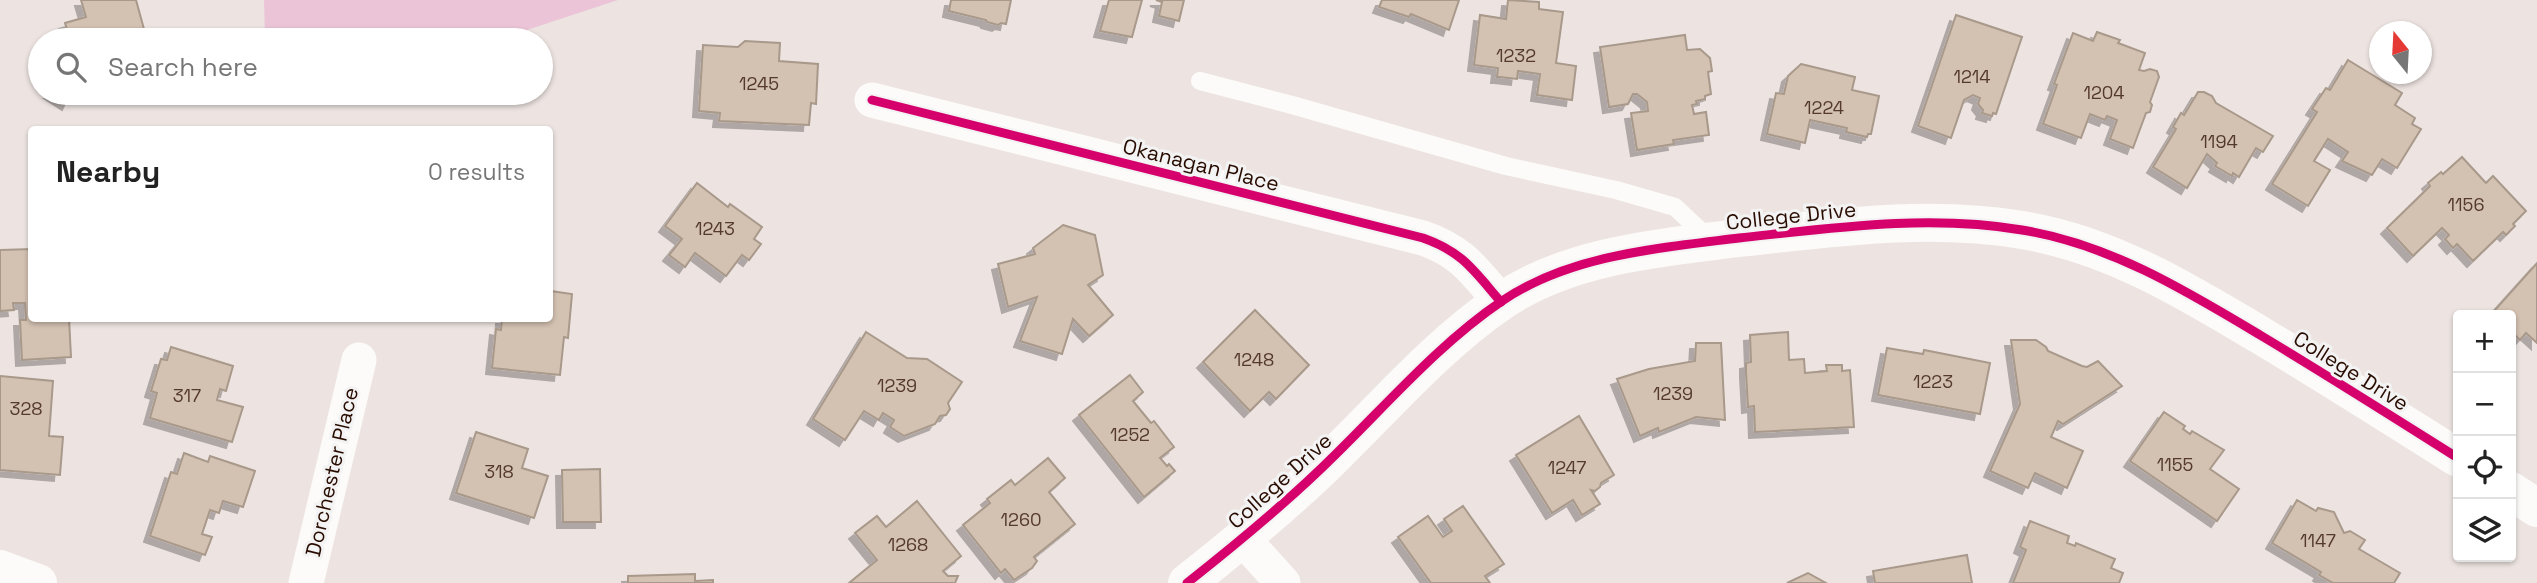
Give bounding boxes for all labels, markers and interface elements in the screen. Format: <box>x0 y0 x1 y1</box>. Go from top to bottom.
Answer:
north arrow <box>2369 21 2432 84</box>
search box <box>28 28 553 105</box>
house number: 1232 <box>1496 44 1536 67</box>
icon: search <box>52 48 90 86</box>
text: Search here <box>108 50 258 84</box>
house number: 1214 <box>1953 65 1991 88</box>
house number: 1245 <box>739 72 779 95</box>
house number: 1204 <box>2083 81 2125 104</box>
house number: 1224 <box>1804 96 1844 119</box>
house number: 1194 <box>2200 130 2238 153</box>
street label: Okanagan Place <box>1120 132 1282 197</box>
text: Nearby <box>56 152 160 191</box>
text: 0 results <box>428 157 525 187</box>
house number: 1156 <box>2448 193 2484 216</box>
street label: College Drive <box>1724 195 1857 236</box>
house number: 1243 <box>695 217 735 240</box>
map controls <box>2453 310 2516 562</box>
button: + <box>2453 310 2516 373</box>
street label: College Drive <box>2289 324 2414 417</box>
house number: 1248 <box>1234 348 1274 371</box>
house number: 1223 <box>1913 370 1953 393</box>
button: − <box>2453 373 2516 436</box>
house number: 1239 <box>877 374 917 397</box>
house number: 1239 <box>1653 382 1693 405</box>
house number: 317 <box>173 384 201 407</box>
street label: Dorchester Place <box>299 385 364 559</box>
house number: 328 <box>10 397 42 420</box>
house number: 1252 <box>1110 423 1150 446</box>
street label: College Drive <box>1222 427 1337 534</box>
button: locate <box>2453 436 2516 499</box>
house number: 1155 <box>2157 453 2193 476</box>
house number: 1247 <box>1548 456 1586 479</box>
house number: 318 <box>484 460 514 483</box>
button: layers <box>2453 499 2516 562</box>
house number: 1260 <box>1001 508 1041 531</box>
house number: 1147 <box>2300 529 2336 552</box>
house number: 1268 <box>888 533 928 556</box>

